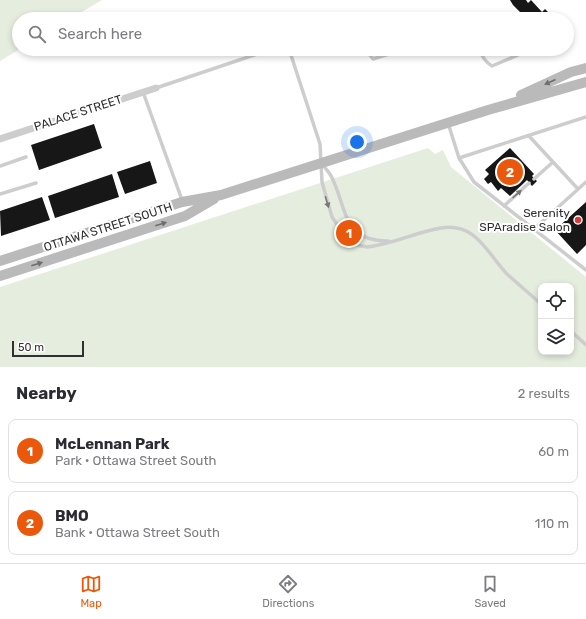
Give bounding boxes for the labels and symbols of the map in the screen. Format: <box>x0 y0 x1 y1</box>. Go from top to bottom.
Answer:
one-way arrow <box>544 79 555 85</box>
street label: PALACE STREET <box>32 92 124 134</box>
your location <box>347 132 367 152</box>
pin: 2 <box>497 157 523 187</box>
one-way arrow <box>512 190 522 199</box>
one-way arrow <box>324 196 330 208</box>
street label: OTTAWA STREET SOUTH <box>42 200 174 254</box>
place label: Serenity SPAradise Salon <box>479 206 570 234</box>
marker: Serenity SPAradise Salon <box>573 215 583 225</box>
pin: 1 <box>336 218 362 248</box>
one-way arrow <box>155 220 167 226</box>
one-way arrow <box>31 260 43 266</box>
scale bar <box>12 339 84 358</box>

